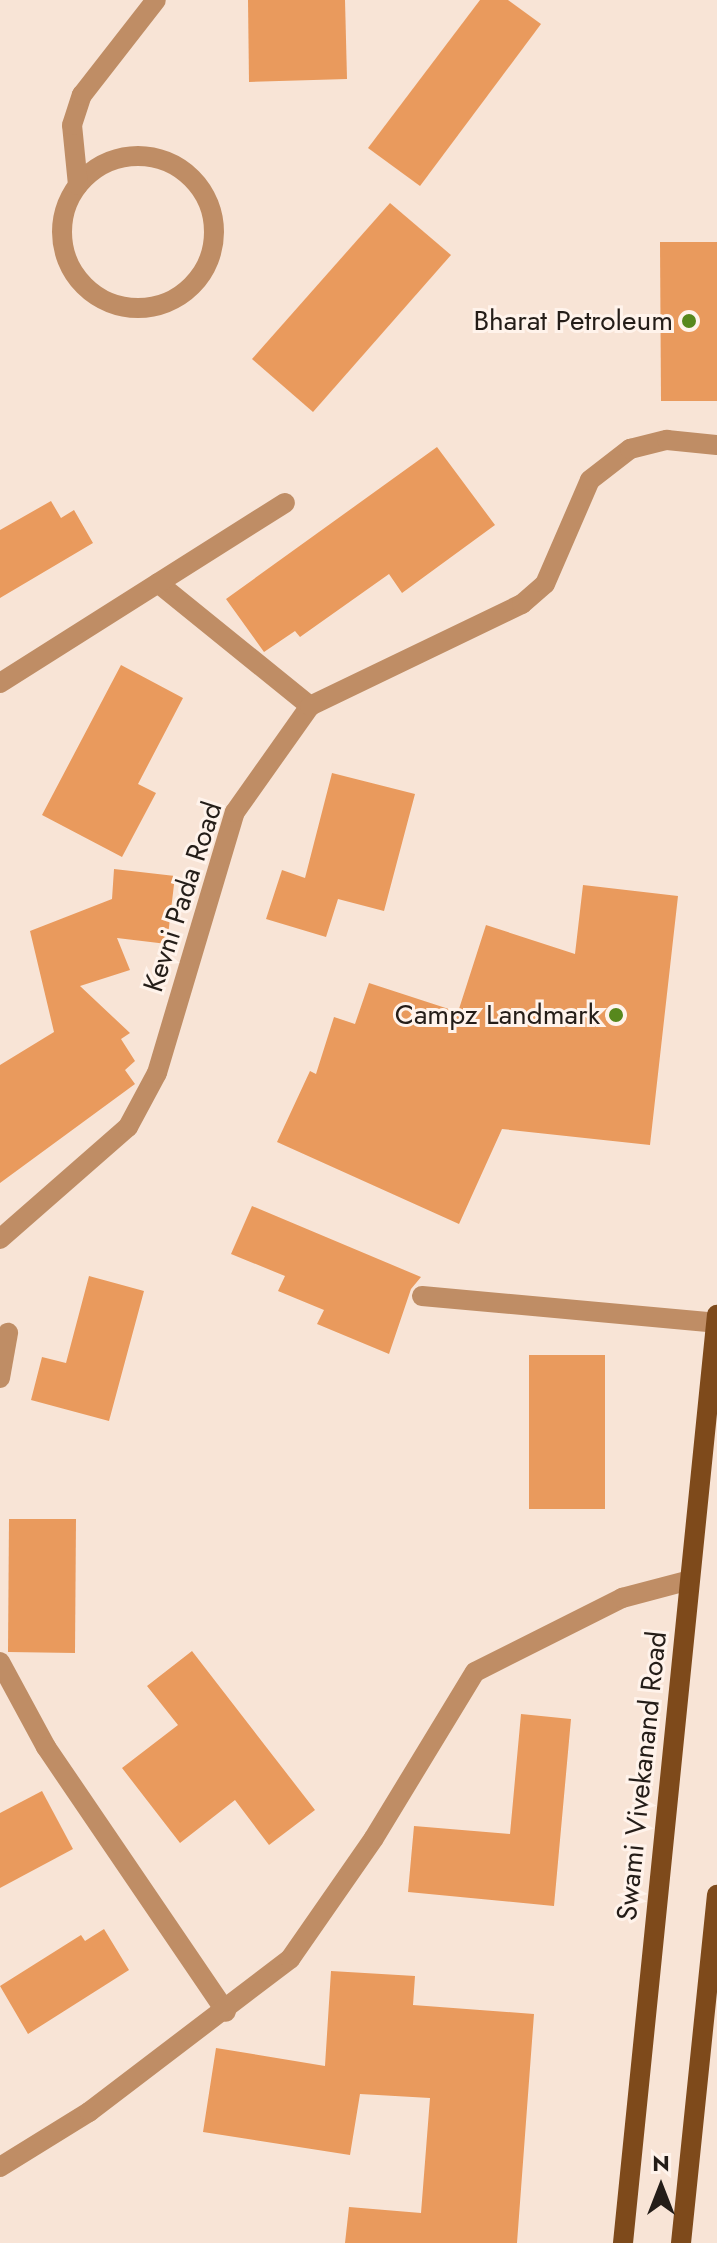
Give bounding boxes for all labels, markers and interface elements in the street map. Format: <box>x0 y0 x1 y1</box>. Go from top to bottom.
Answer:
place label: Bharat Petroleum <box>474 304 673 338</box>
marker: Bharat Petroleum <box>680 312 698 330</box>
street label: Kevni Pada Road <box>136 798 230 996</box>
place label: Campz Landmark <box>395 998 600 1032</box>
marker: Campz Landmark <box>607 1006 625 1024</box>
street label: Swami Vivekanand Road <box>610 1630 674 1922</box>
north arrow <box>621 2147 701 2227</box>
text: N <box>652 2147 670 2179</box>

